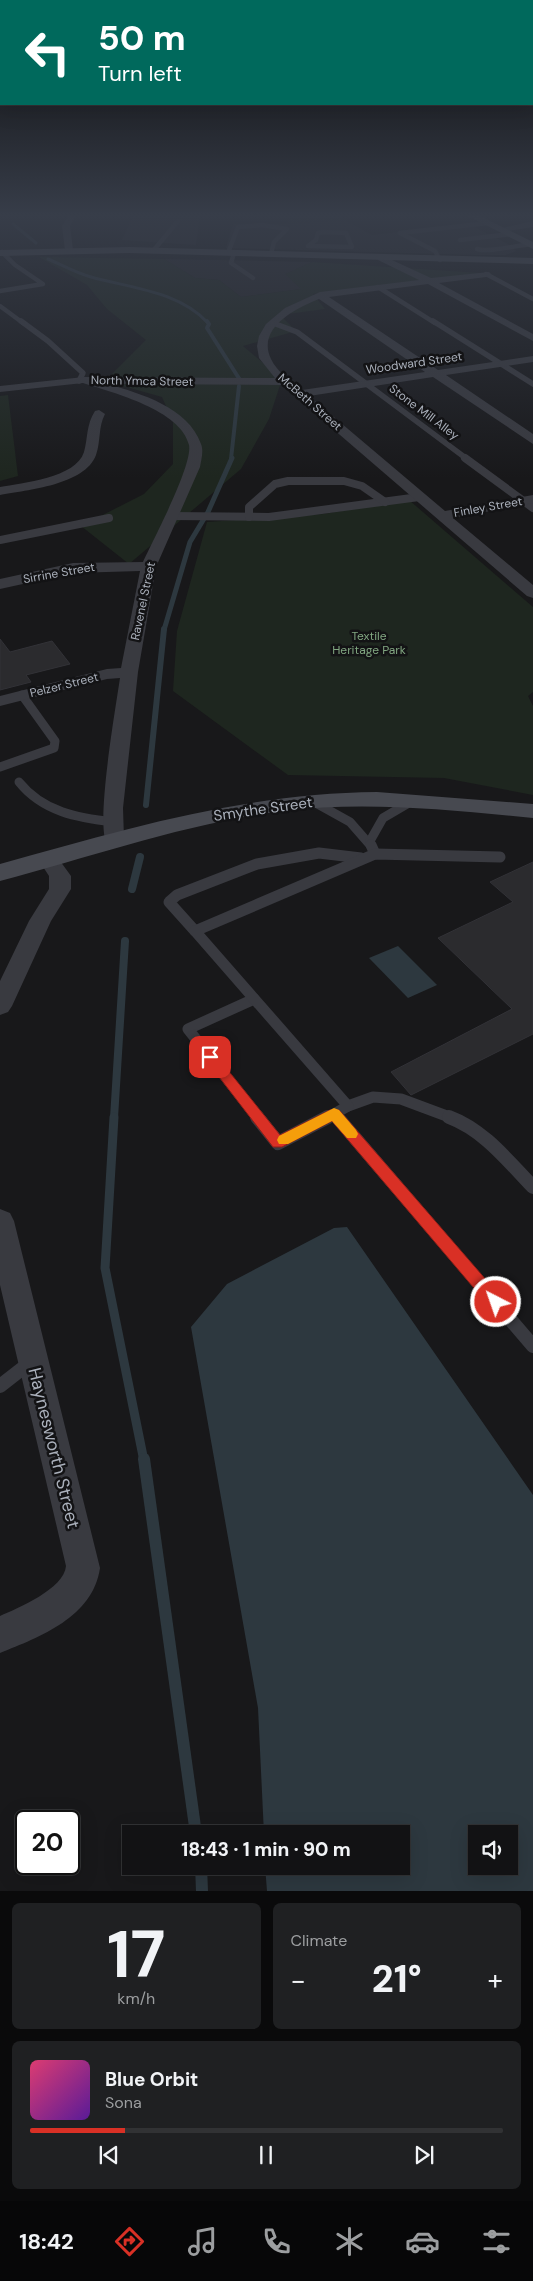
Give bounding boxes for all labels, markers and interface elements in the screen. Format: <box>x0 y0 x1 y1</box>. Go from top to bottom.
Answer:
text: 50 m <box>98 15 186 61</box>
icon: left <box>15 20 80 85</box>
text: Turn left <box>98 59 182 88</box>
street label: Woodward Street <box>365 348 464 378</box>
street label: McBeth Street <box>275 370 346 434</box>
street label: North Ymca Street <box>91 372 194 390</box>
street label: Stone Mill Alley <box>386 380 462 444</box>
street label: Finley Street <box>452 493 524 521</box>
street label: Sirrine Street <box>22 559 96 587</box>
street label: Ravenel Street <box>127 560 159 642</box>
park label: Textile Heritage Park <box>332 628 406 658</box>
street label: Pelzer Street <box>28 669 100 701</box>
street label: Smythe Street <box>212 792 314 826</box>
pin <box>189 1036 231 1078</box>
icon: arrive <box>196 1043 224 1071</box>
position arrow <box>469 1275 521 1327</box>
street label: Haynesworth Street <box>22 1365 86 1531</box>
speed limit sign: 20 <box>15 1810 80 1875</box>
map controls <box>468 1825 518 1875</box>
button: sound <box>468 1825 518 1875</box>
text: 18:43 · 1 min · 90 m <box>181 1837 351 1862</box>
text: 17 <box>107 1913 166 1997</box>
text: Climate <box>291 1930 347 1951</box>
text: 21° <box>372 1954 422 2004</box>
text: − <box>291 1962 306 1999</box>
text: + <box>488 1962 503 1999</box>
text: km/h <box>117 1988 155 2009</box>
text: Blue Orbit <box>105 2067 198 2092</box>
text: Sona <box>105 2092 142 2113</box>
icon: previous <box>95 2141 123 2169</box>
icon: pause <box>252 2141 280 2169</box>
icon: next <box>410 2141 438 2169</box>
icon: directions <box>112 2224 147 2259</box>
icon: music <box>185 2224 220 2259</box>
icon: phone <box>259 2224 294 2259</box>
icon: climate <box>332 2224 367 2259</box>
icon: car <box>405 2224 440 2259</box>
icon: filters <box>479 2224 514 2259</box>
text: 18:42 <box>19 2227 74 2256</box>

